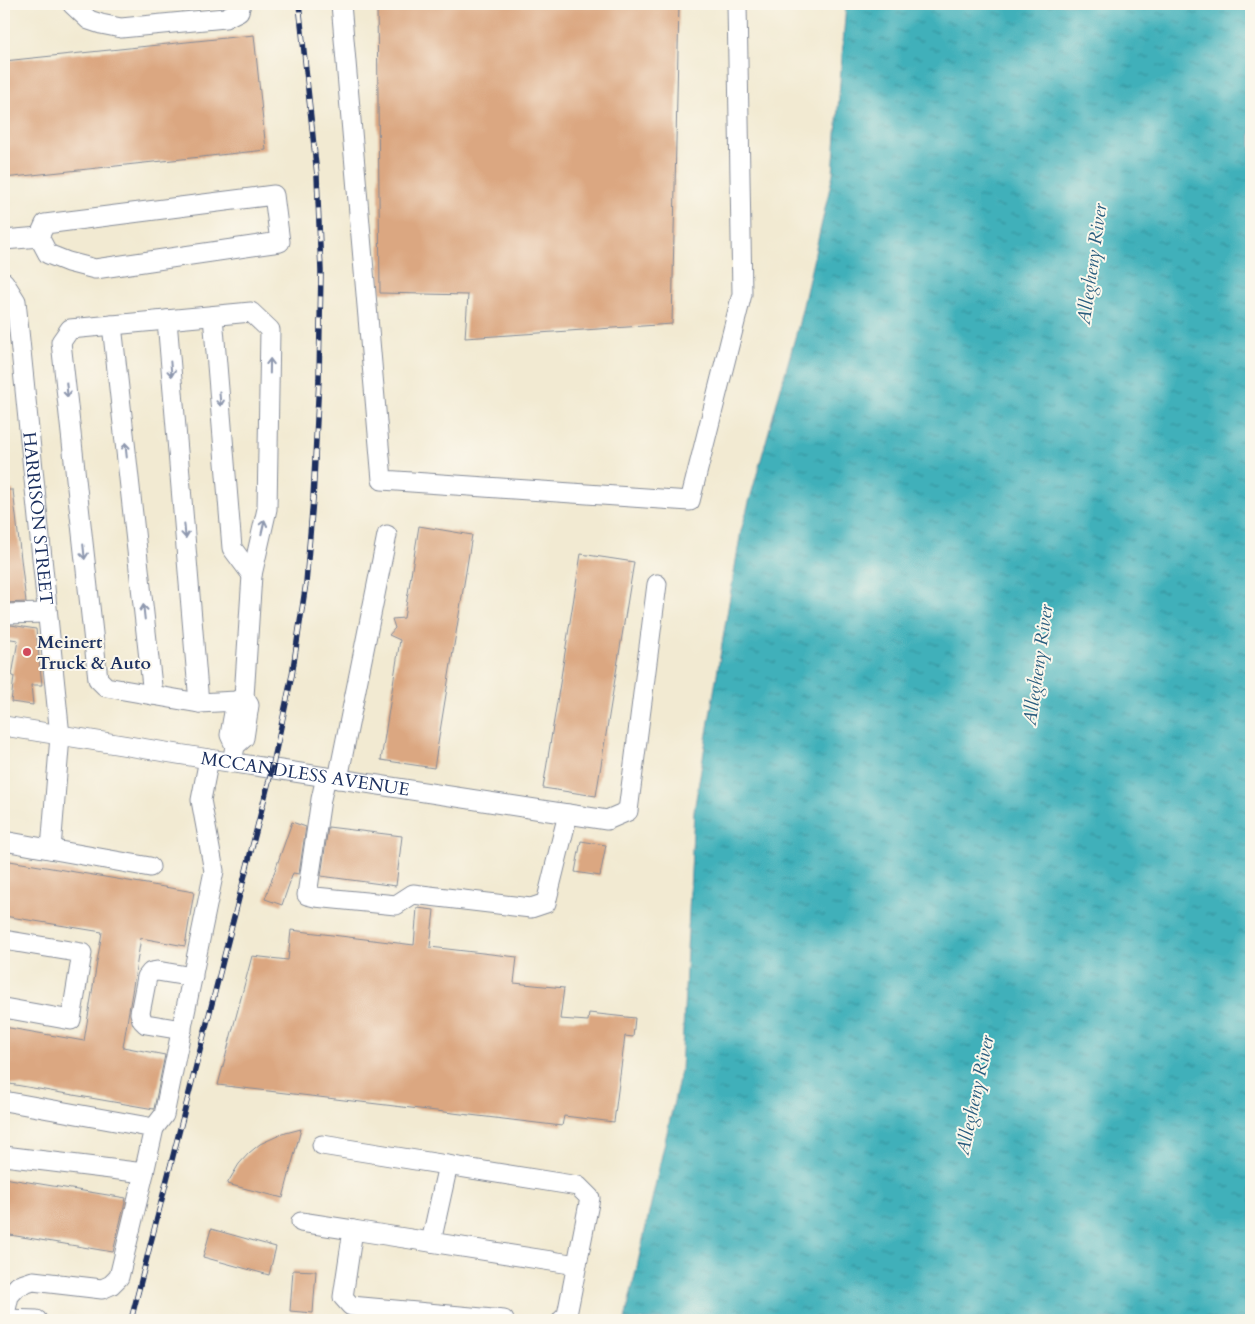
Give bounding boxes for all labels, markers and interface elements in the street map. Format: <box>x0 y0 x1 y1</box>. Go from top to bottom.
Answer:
water label: Allegheny River <box>1070 201 1113 327</box>
one-way arrow <box>265 358 275 374</box>
one-way arrow <box>166 361 176 377</box>
one-way arrow <box>62 382 71 398</box>
one-way arrow <box>215 391 225 407</box>
street label: HARRISON STREET <box>16 431 59 606</box>
one-way arrow <box>121 443 131 459</box>
one-way arrow <box>259 520 268 536</box>
one-way arrow <box>180 522 189 538</box>
one-way arrow <box>79 543 89 559</box>
water label: Allegheny River <box>1016 602 1059 728</box>
one-way arrow <box>139 604 149 620</box>
place label: Meinert Truck & Auto <box>37 630 151 676</box>
marker: Meinert Truck & Auto <box>21 646 33 658</box>
street label: MCCANDLESS AVENUE <box>199 746 411 803</box>
water label: Allegheny River <box>949 1032 1001 1158</box>

